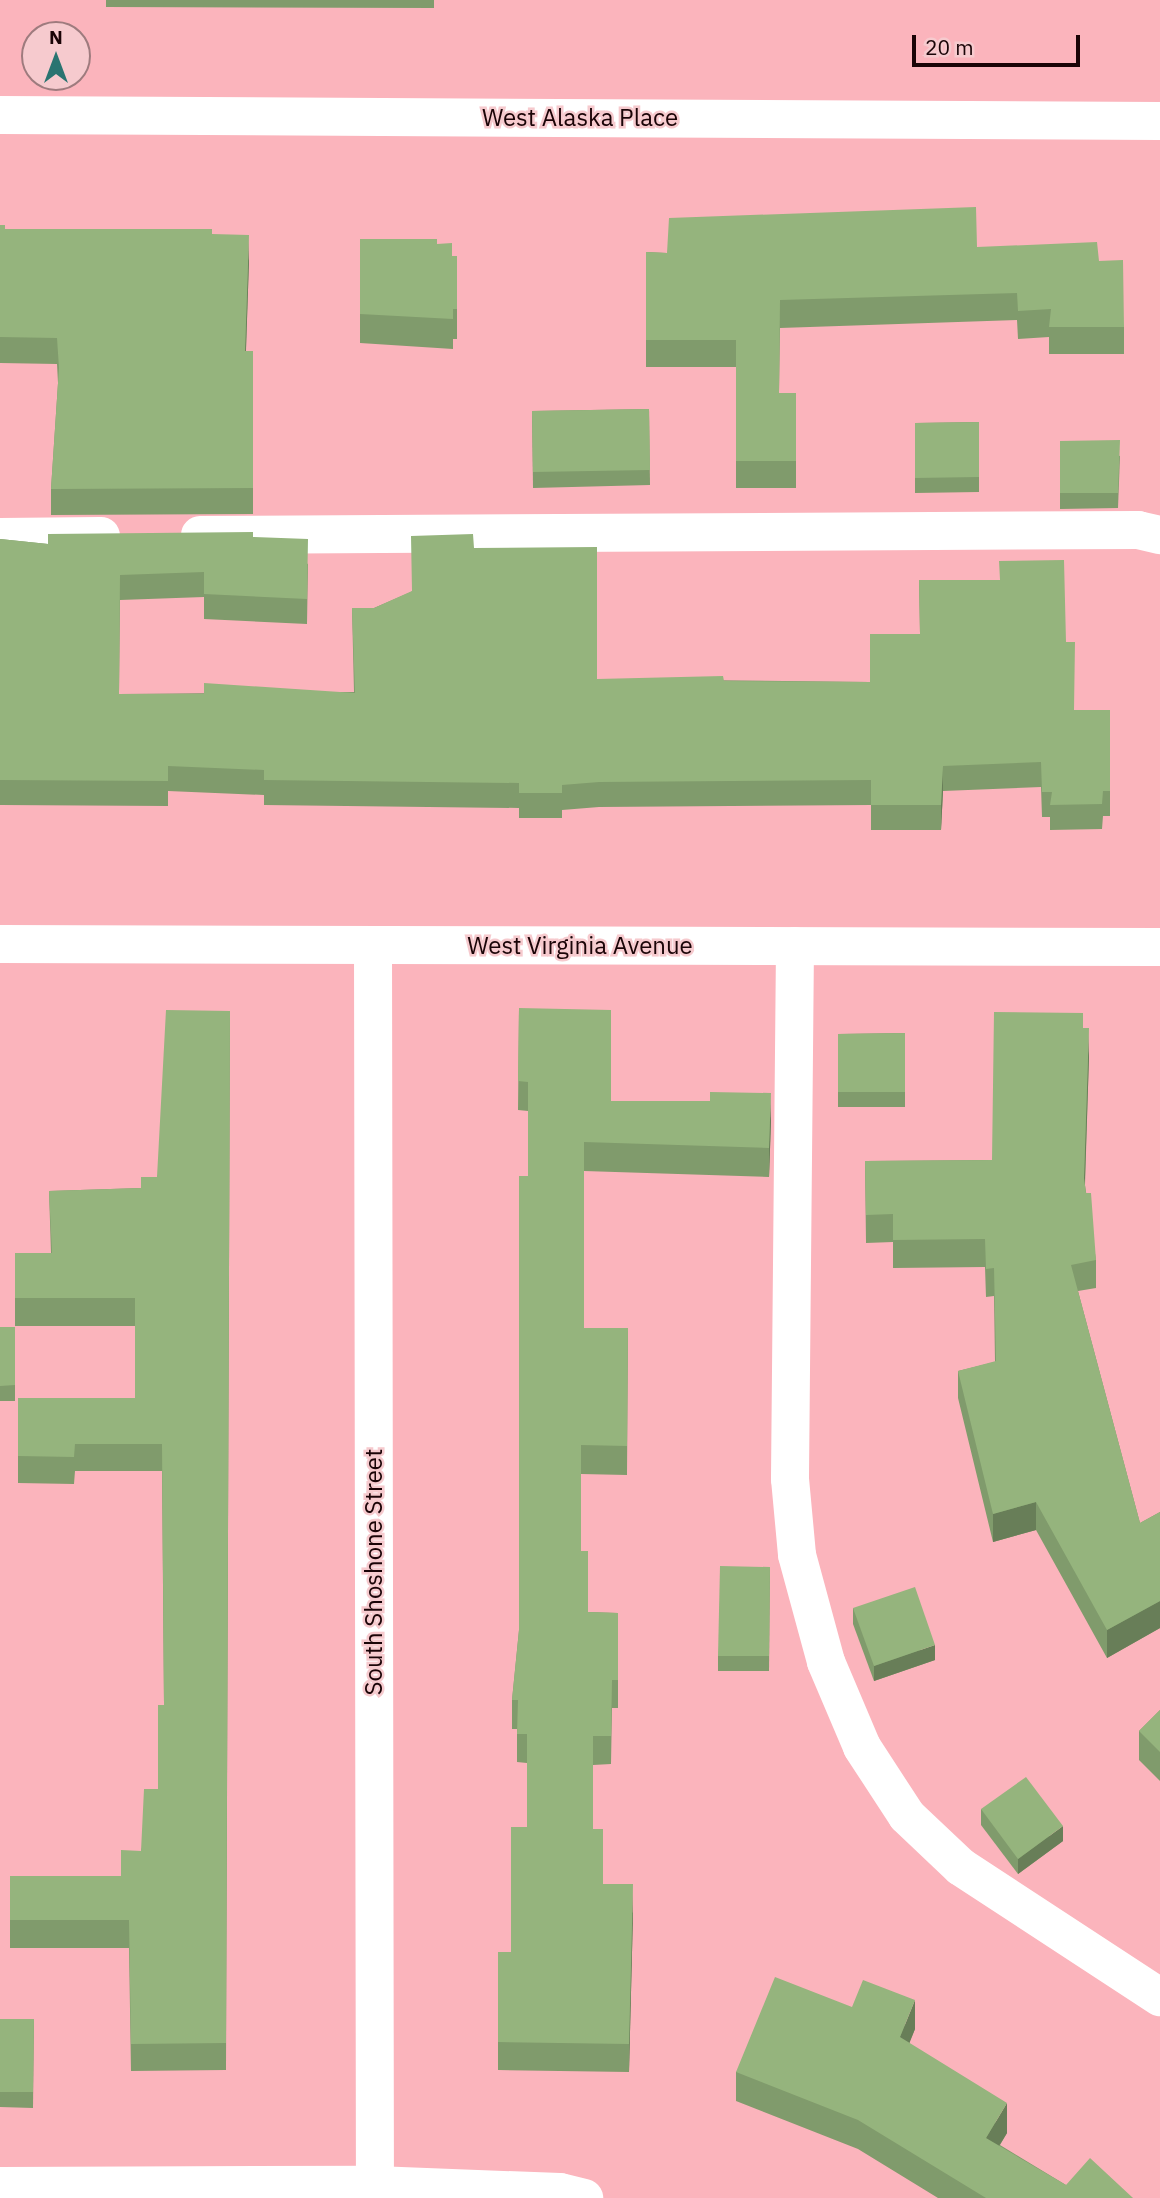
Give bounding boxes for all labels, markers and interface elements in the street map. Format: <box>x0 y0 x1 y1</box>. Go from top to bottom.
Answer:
north arrow <box>21 21 91 91</box>
scale bar <box>915 21 1083 65</box>
text: N <box>49 25 63 49</box>
text: 20 m <box>925 33 974 61</box>
street label: West Alaska Place <box>482 104 678 132</box>
street label: West Virginia Avenue <box>467 932 693 960</box>
street label: South Shoshone Street <box>360 1449 388 1695</box>

